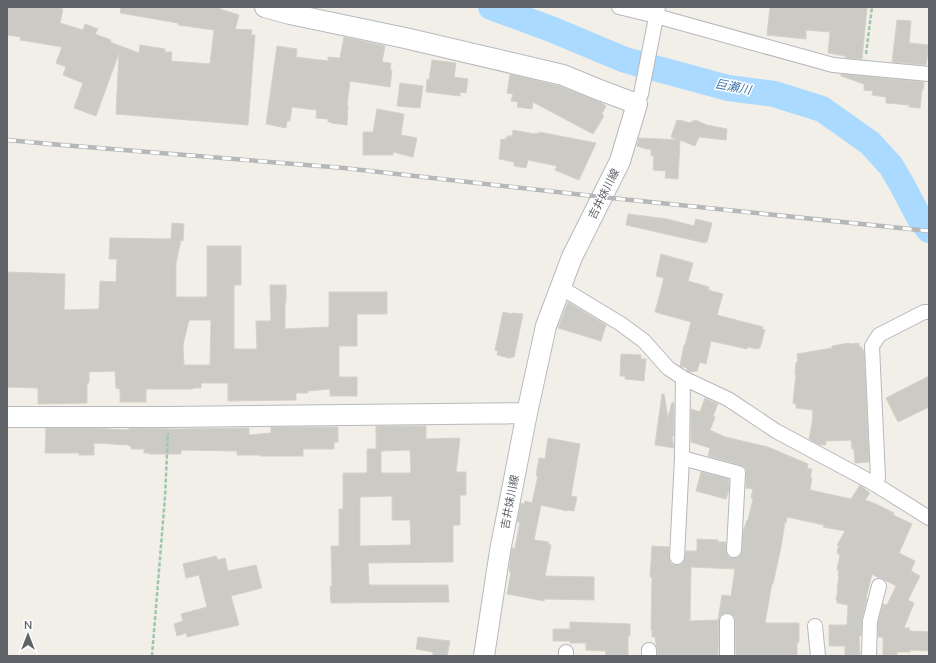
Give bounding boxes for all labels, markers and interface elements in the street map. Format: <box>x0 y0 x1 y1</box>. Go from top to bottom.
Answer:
water label: 巨瀬川 <box>714 76 754 99</box>
street label: 吉井妹川線 <box>585 166 623 222</box>
street label: 吉井妹川線 <box>497 474 523 530</box>
north arrow <box>8 615 48 655</box>
text: N <box>24 618 32 633</box>

